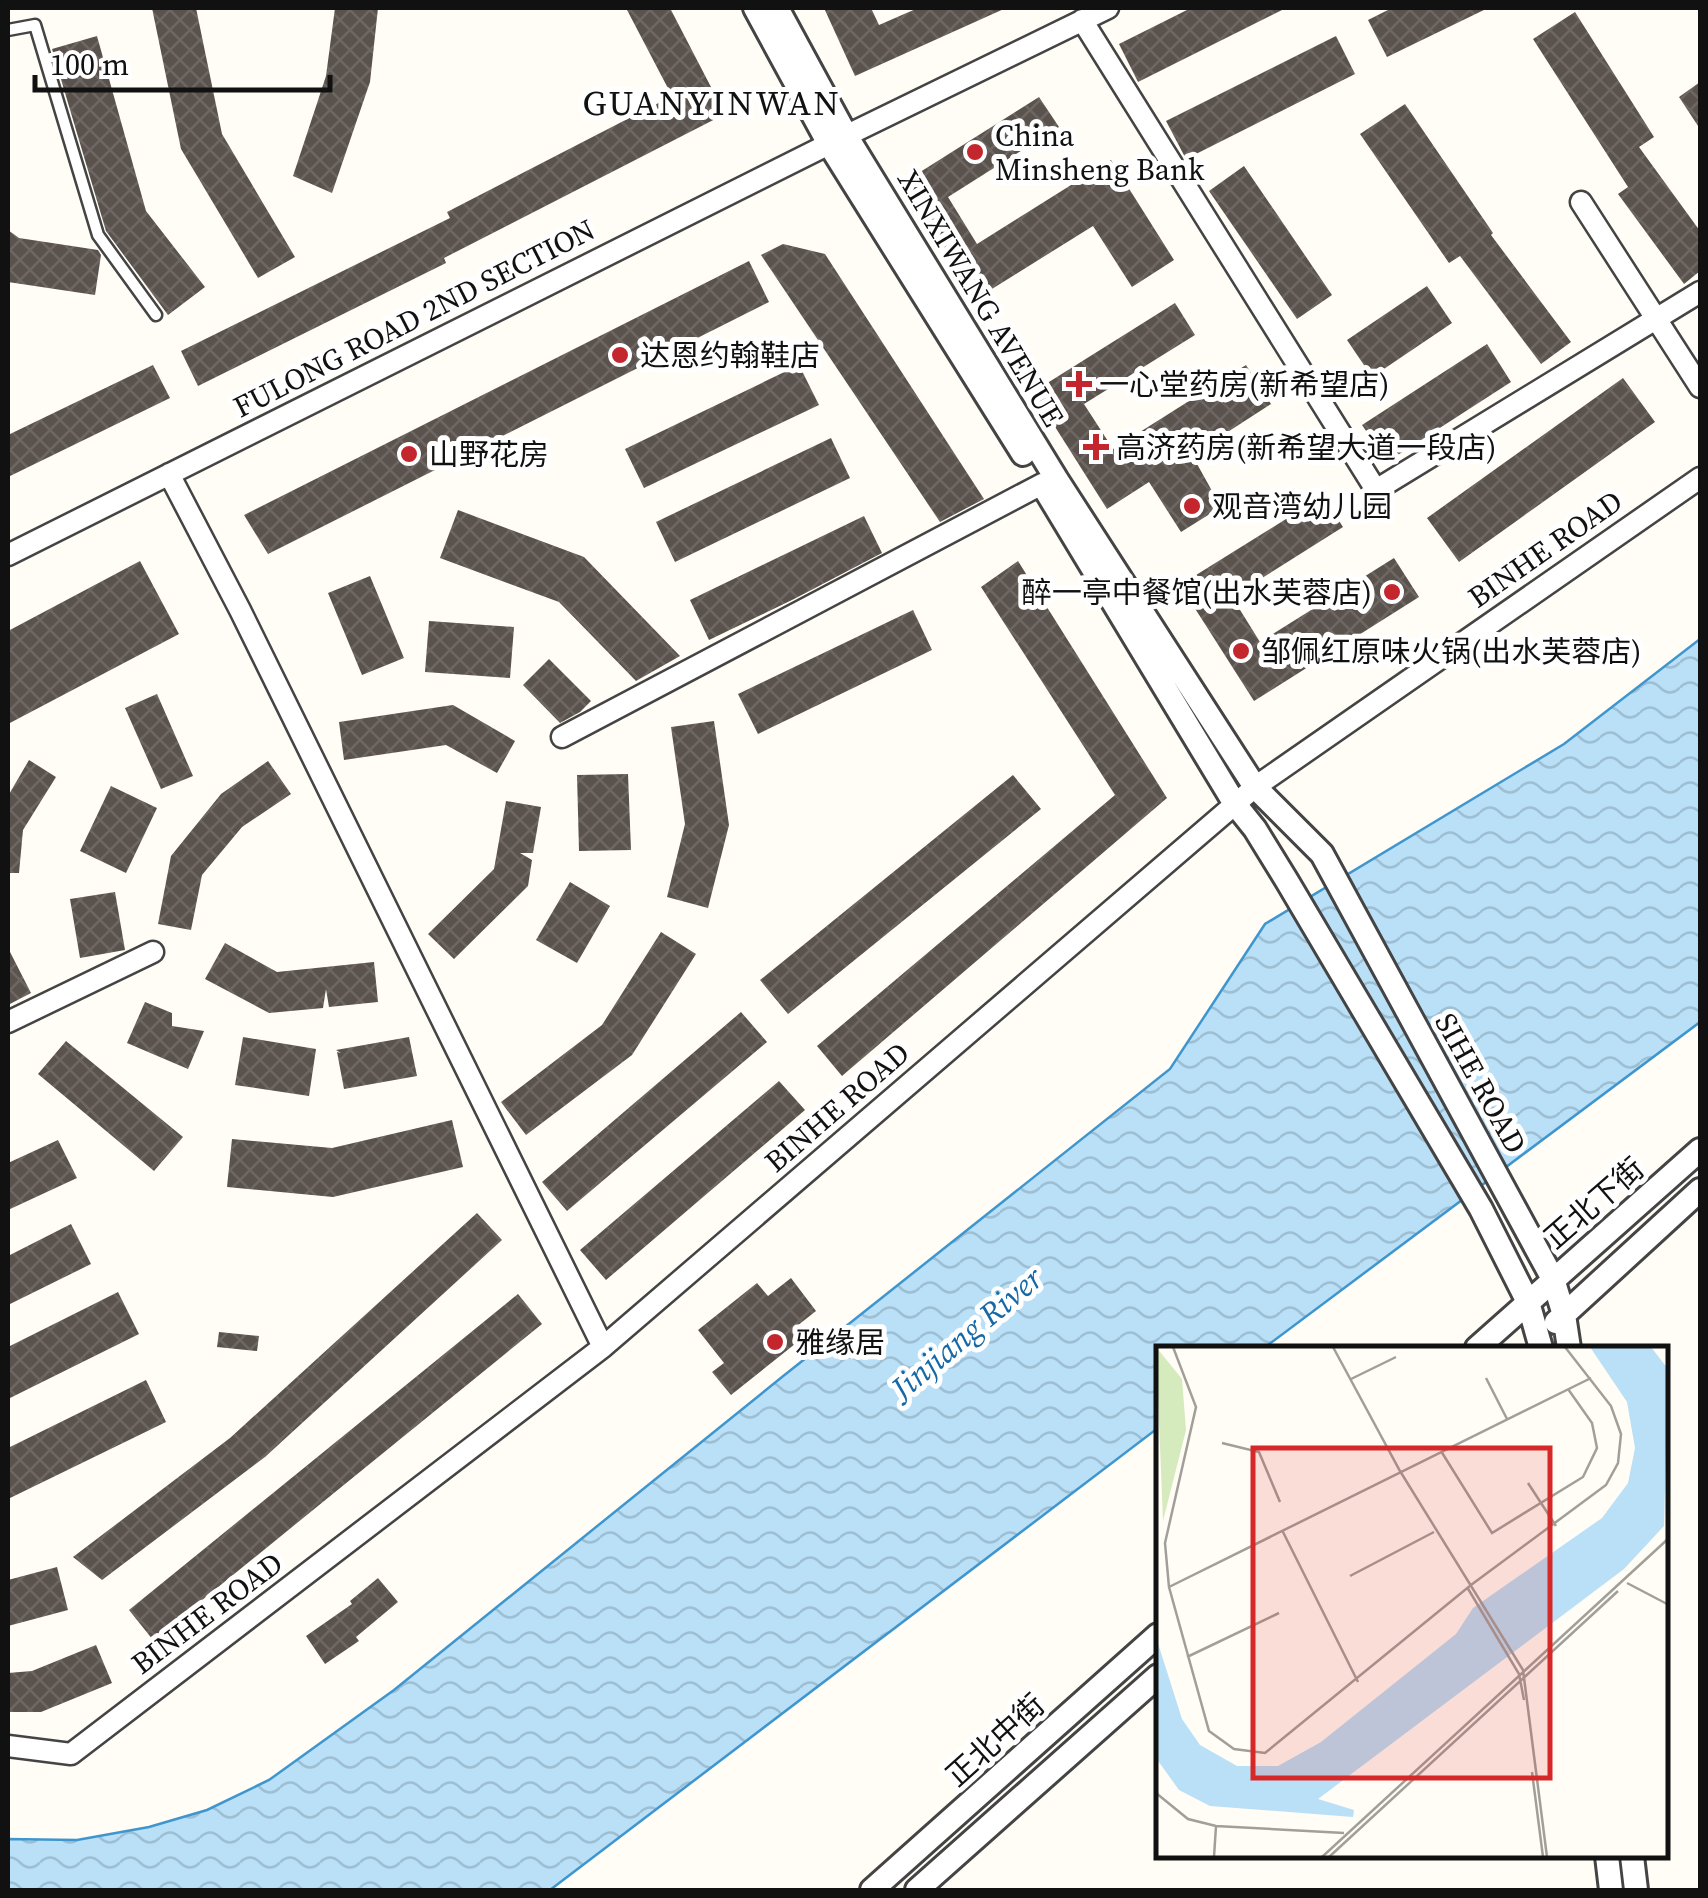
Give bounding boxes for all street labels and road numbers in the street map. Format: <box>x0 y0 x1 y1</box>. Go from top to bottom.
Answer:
street label: XINXIWANG AVENUE <box>888 162 1074 434</box>
street label: FULONG ROAD 2ND SECTION <box>226 209 602 427</box>
street label: BINHE ROAD <box>1460 481 1630 617</box>
street label: SIHE ROAD <box>1426 1005 1536 1161</box>
street label: BINHE ROAD <box>756 1033 918 1181</box>
street label: 正北下街 <box>1535 1148 1653 1258</box>
street label: BINHE ROAD <box>123 1543 291 1683</box>
street label: 正北中街 <box>937 1685 1053 1795</box>

